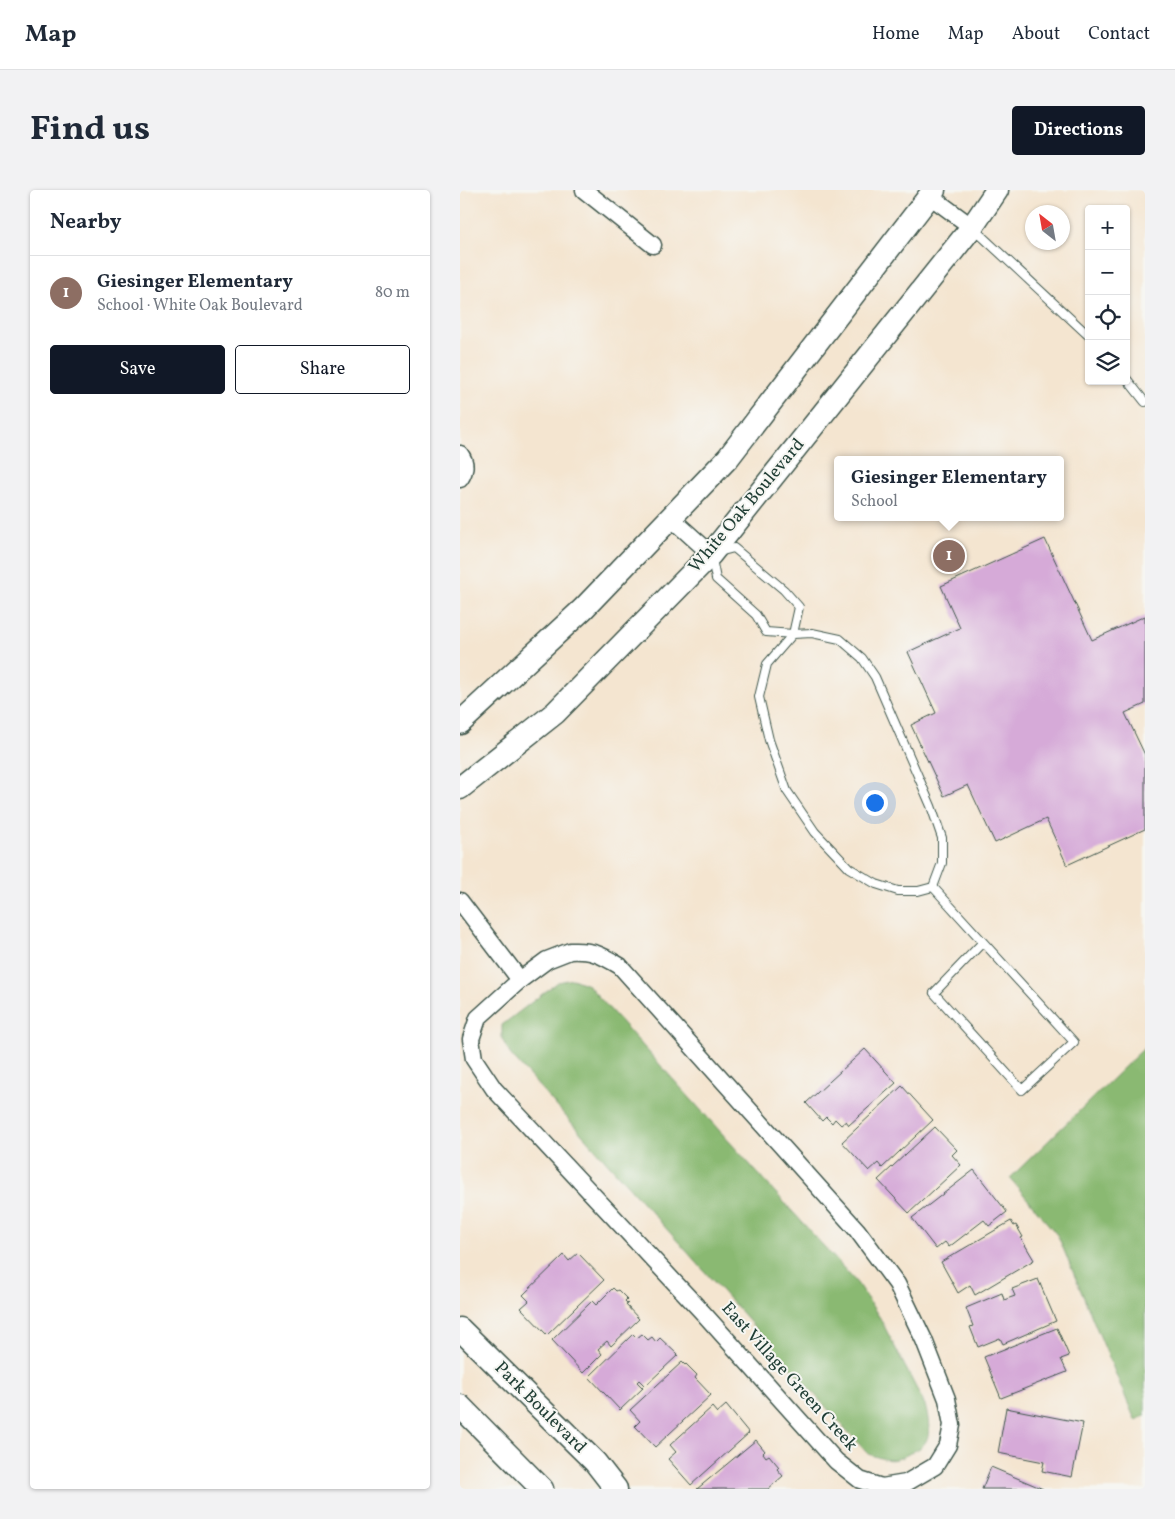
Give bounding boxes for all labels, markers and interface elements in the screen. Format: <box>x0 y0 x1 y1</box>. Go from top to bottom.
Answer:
text: Map <box>25 18 76 52</box>
text: Home <box>872 22 920 47</box>
text: Map <box>948 22 984 47</box>
text: About <box>1012 22 1060 47</box>
text: Contact <box>1088 22 1150 47</box>
text: Find us <box>30 106 150 154</box>
button: Directions <box>1012 106 1145 155</box>
north arrow <box>1025 205 1070 250</box>
map controls <box>1085 205 1130 385</box>
button: + <box>1085 205 1130 250</box>
text: Nearby <box>50 208 121 237</box>
button: − <box>1085 250 1130 295</box>
text: Giesinger Elementary <box>97 269 293 295</box>
text: 1 <box>63 282 69 304</box>
text: 80 m <box>375 282 410 304</box>
text: School · White Oak Boulevard <box>97 295 303 317</box>
button: locate <box>1085 295 1130 340</box>
button: layers <box>1085 340 1130 385</box>
button: Save <box>50 345 225 394</box>
button: Share <box>235 345 410 394</box>
street label: White Oak Boulevard <box>683 433 811 579</box>
popup <box>834 456 1064 521</box>
text: Giesinger Elementary <box>851 465 1047 491</box>
text: School <box>851 491 898 513</box>
pin: 1 <box>933 537 965 575</box>
your location <box>862 790 888 816</box>
street label: East Village Green Creek <box>715 1297 863 1457</box>
street label: Park Boulevard <box>488 1356 592 1460</box>

